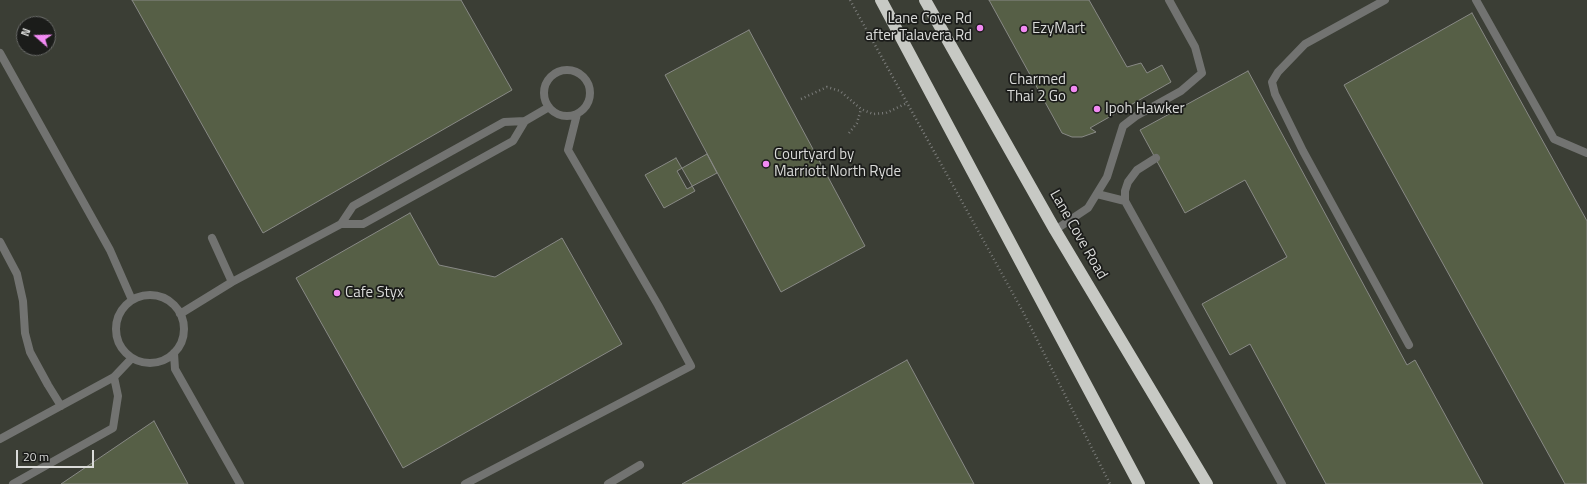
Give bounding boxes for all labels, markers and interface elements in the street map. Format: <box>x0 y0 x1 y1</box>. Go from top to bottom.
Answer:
place label: Lane Cove Rd after Talavera Rd <box>866 10 972 45</box>
north arrow <box>16 16 56 56</box>
place label: EzyMart <box>1032 20 1085 38</box>
marker: Lane Cove Rd after Talavera Rd <box>975 23 985 33</box>
marker: EzyMart <box>1019 24 1029 34</box>
text: N <box>17 26 34 39</box>
place label: Charmed Thai 2 Go <box>1007 71 1066 106</box>
marker: Charmed Thai 2 Go <box>1069 84 1079 94</box>
place label: Ipoh Hawker <box>1105 100 1185 118</box>
marker: Ipoh Hawker <box>1092 104 1102 114</box>
place label: Courtyard by Marriott North Ryde <box>774 146 901 181</box>
marker: Courtyard by Marriott North Ryde <box>761 159 771 169</box>
street label: Lane Cove Road <box>1045 187 1111 283</box>
place label: Cafe Styx <box>345 284 404 302</box>
marker: Cafe Styx <box>332 288 342 298</box>
scale bar <box>18 442 96 468</box>
text: 20 m <box>23 447 49 466</box>

